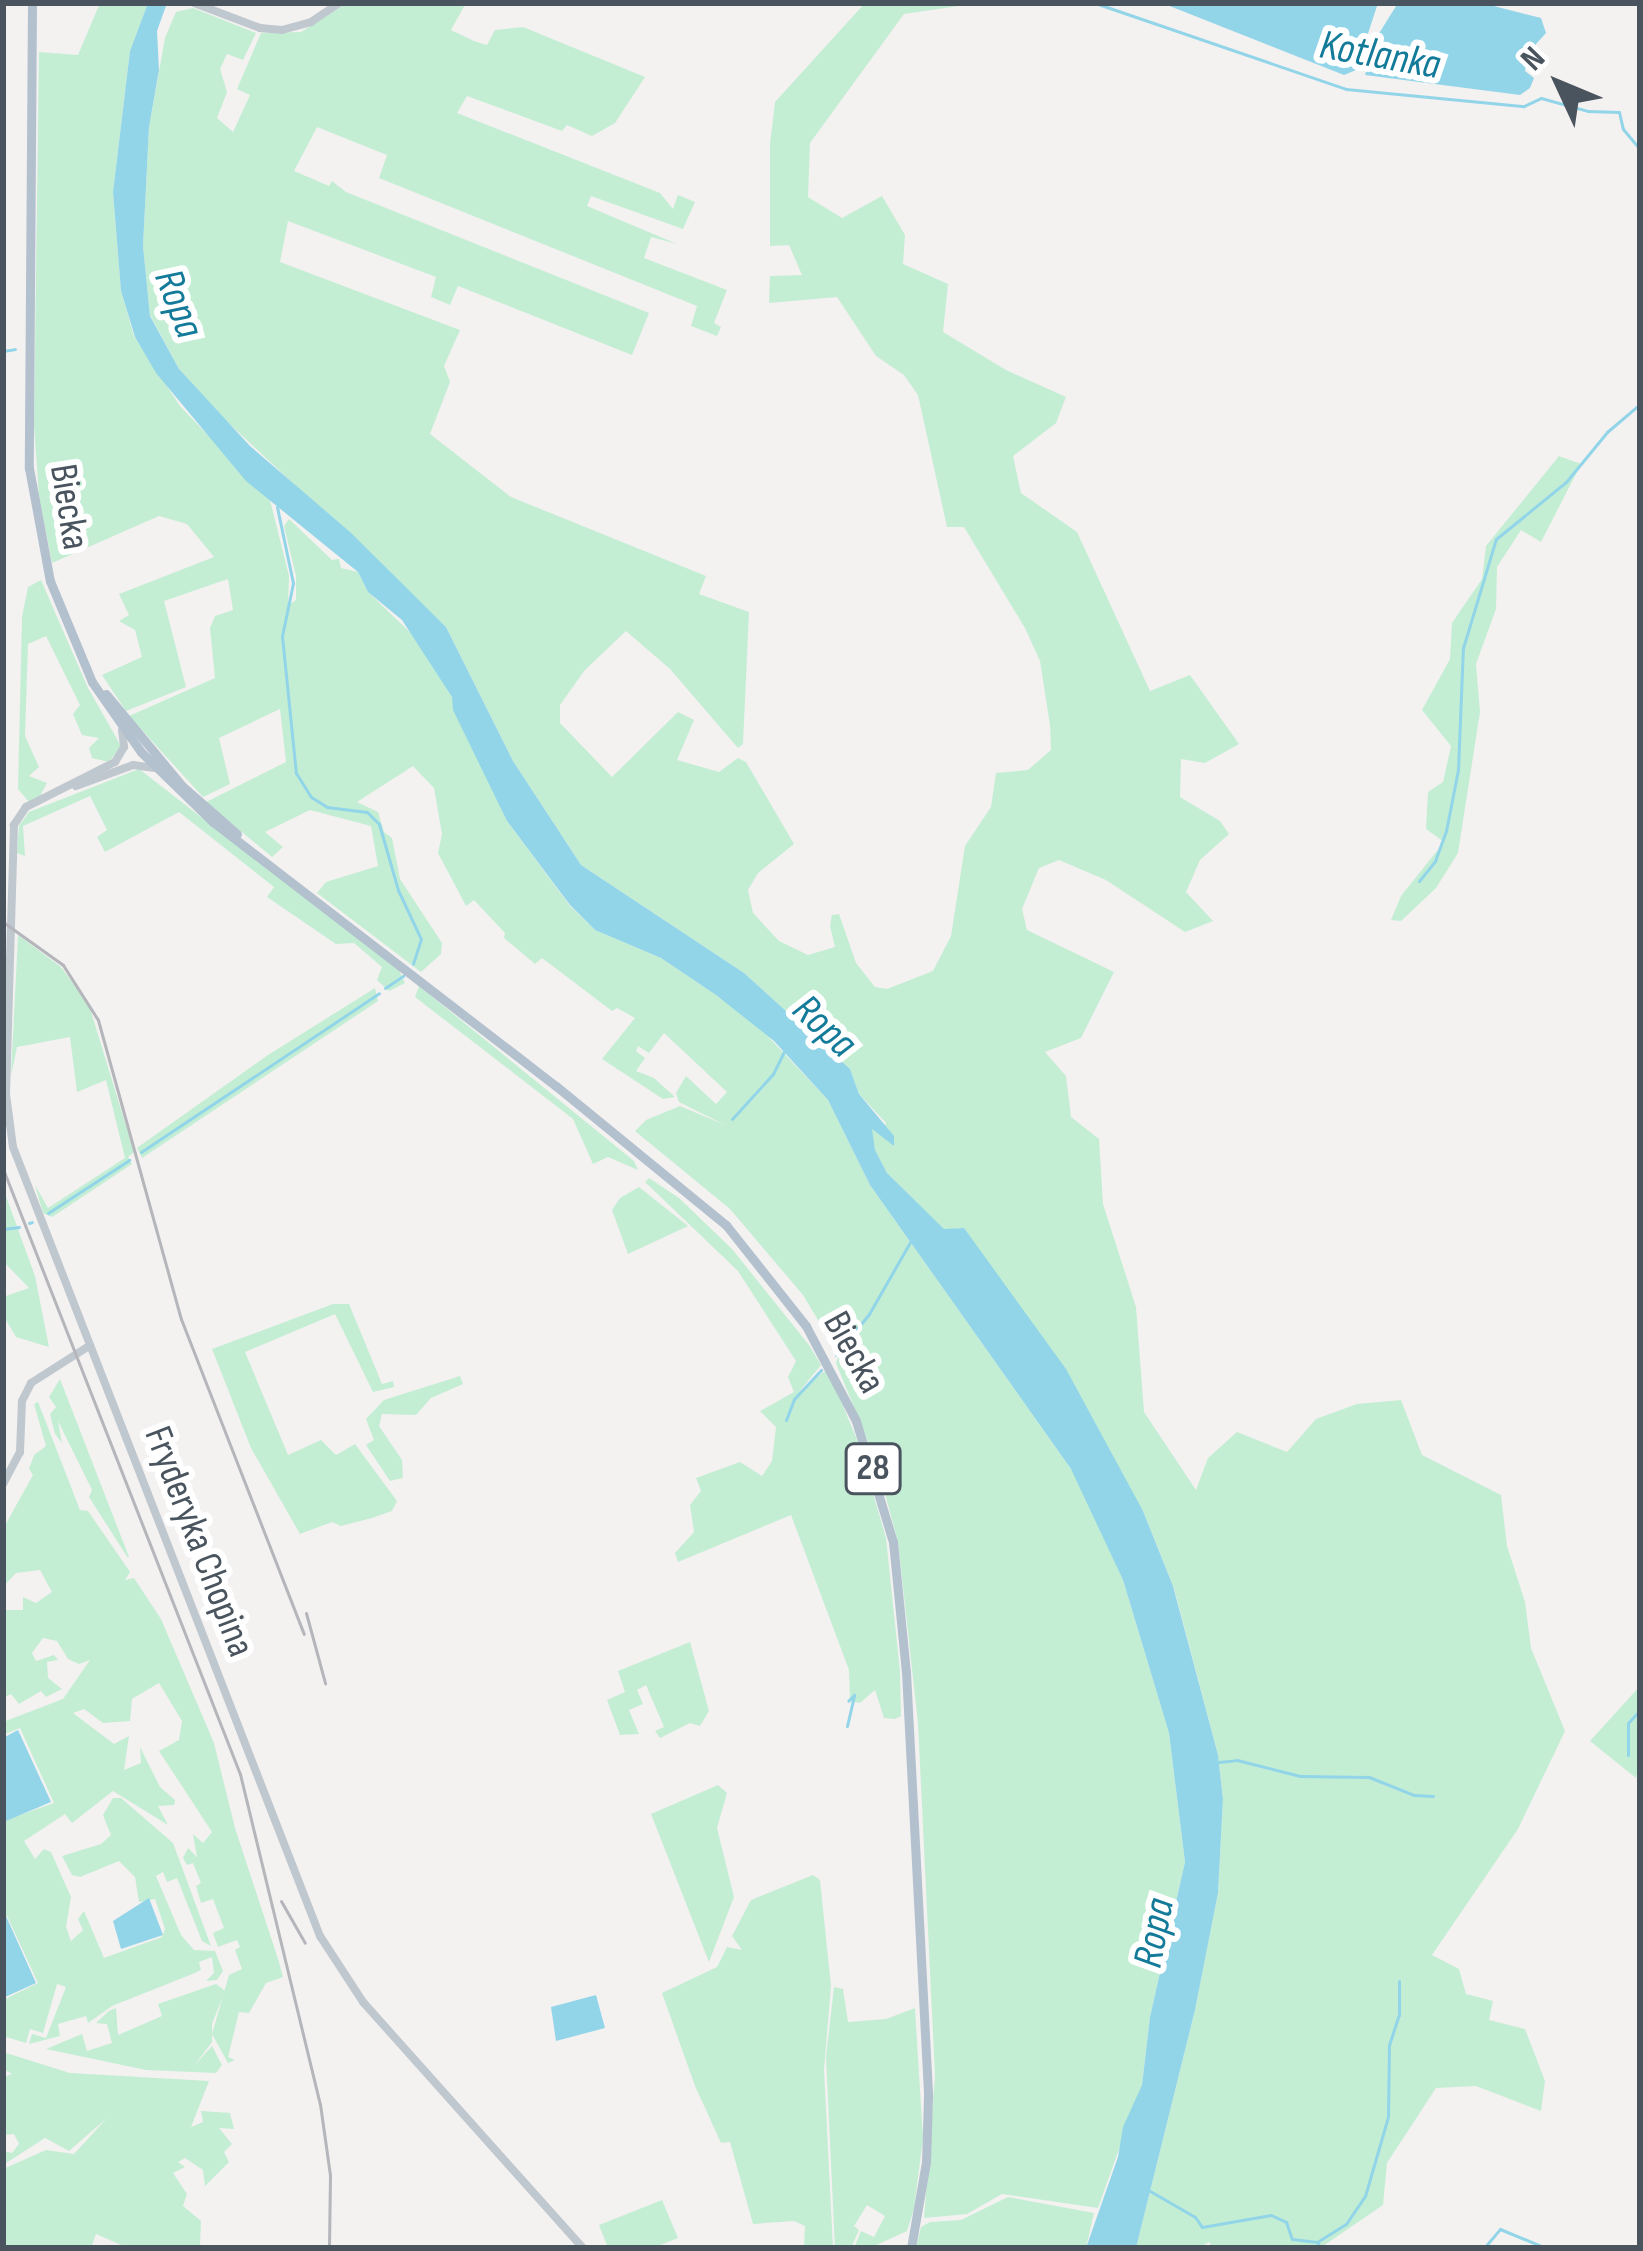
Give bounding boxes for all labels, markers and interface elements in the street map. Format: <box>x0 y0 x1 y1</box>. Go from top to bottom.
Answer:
water label: Kotlanka <box>1316 21 1444 91</box>
north arrow <box>1499 24 1619 144</box>
text: N <box>1513 39 1554 79</box>
water label: Ropa <box>142 263 214 345</box>
street label: Biecka <box>38 461 98 553</box>
water label: Ropa <box>781 985 867 1069</box>
street label: Biecka <box>812 1304 894 1402</box>
street label: Fryderyka Chopina <box>133 1420 263 1664</box>
road number: 28 <box>843 1439 903 1499</box>
water label: Ropa <box>1124 1894 1186 1972</box>

